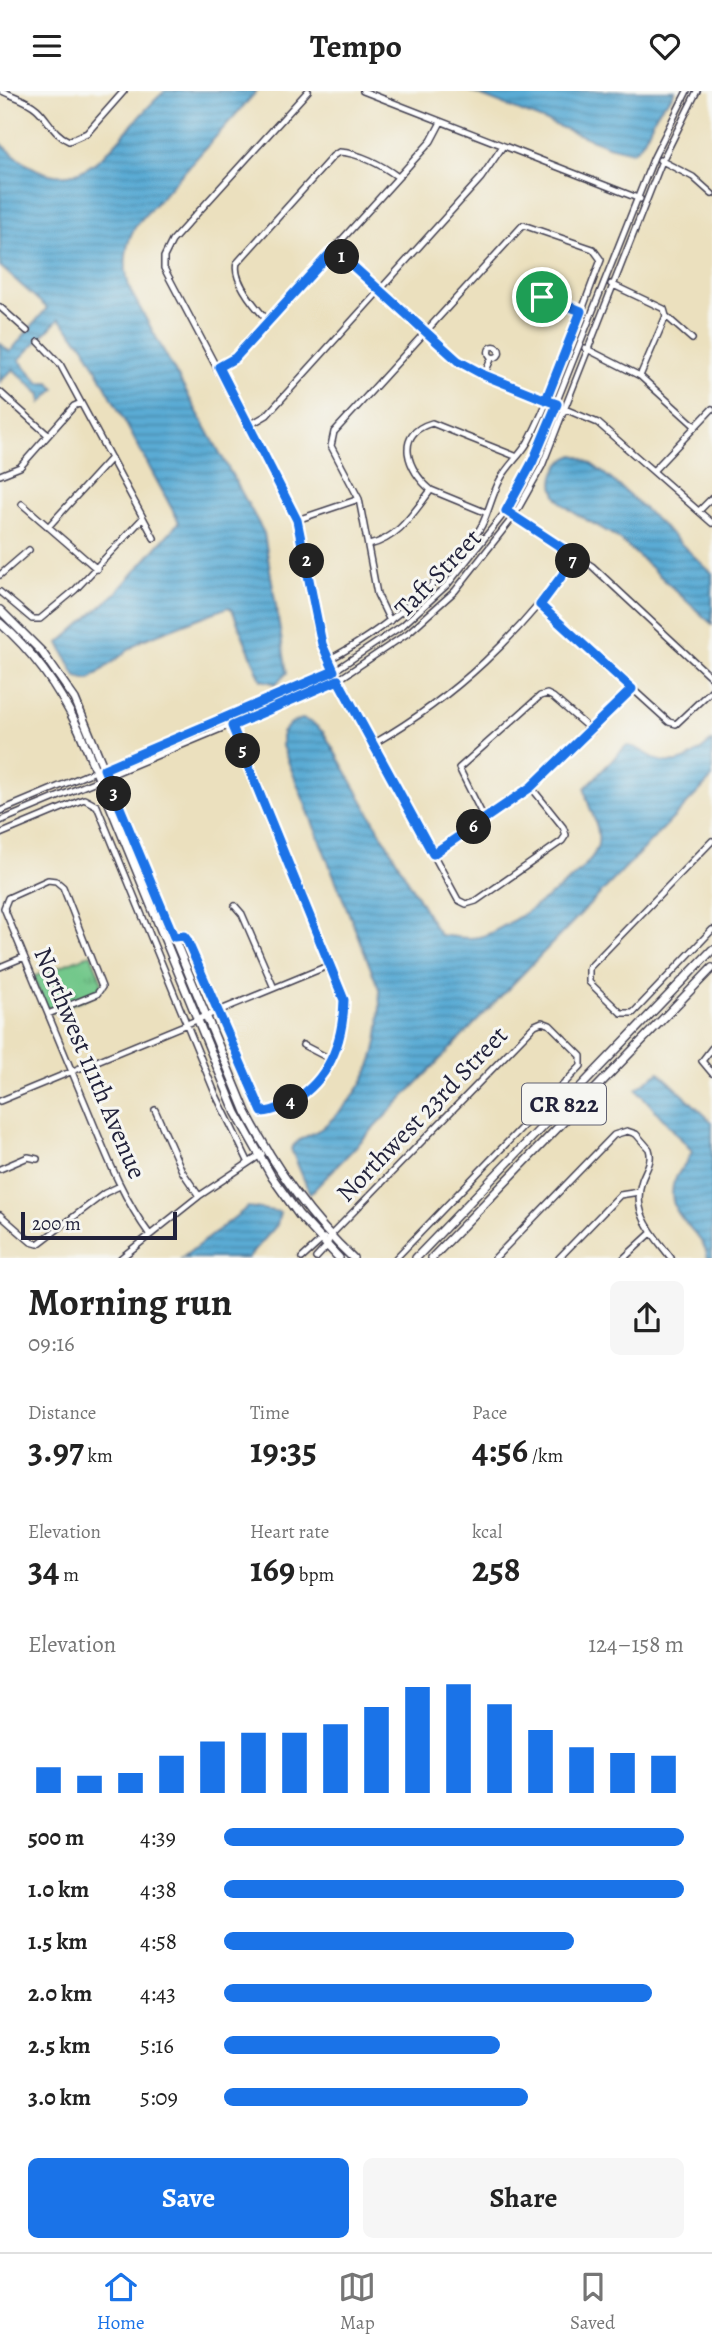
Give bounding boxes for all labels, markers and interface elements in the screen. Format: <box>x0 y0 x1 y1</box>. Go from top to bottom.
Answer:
text: Tempo <box>310 24 402 68</box>
icon: menu <box>28 27 66 65</box>
icon: heart <box>646 27 684 65</box>
pin: 1 <box>324 239 360 275</box>
text: 1 <box>338 243 345 269</box>
pin <box>512 267 572 327</box>
icon: arrive <box>523 278 561 316</box>
street label: Taft Street <box>387 521 489 625</box>
pin: 2 <box>290 543 324 579</box>
pin: 7 <box>556 543 590 579</box>
text: 2 <box>302 547 311 573</box>
text: 7 <box>568 547 577 573</box>
pin: 5 <box>226 733 260 769</box>
text: 5 <box>238 737 247 763</box>
pin: 3 <box>96 777 132 811</box>
text: 3 <box>109 780 118 806</box>
pin: 6 <box>456 809 491 845</box>
text: 6 <box>469 813 478 839</box>
street label: Northwest 111th Avenue <box>25 942 155 1184</box>
street label: Northwest 23rd Street <box>329 1018 516 1210</box>
pin: 4 <box>274 1084 308 1119</box>
road number: CR 822 <box>522 1084 606 1125</box>
text: 4 <box>286 1088 295 1114</box>
scale bar <box>21 1209 177 1241</box>
text: 200 m <box>32 1211 81 1237</box>
text: Morning run <box>28 1276 232 1328</box>
button: share <box>610 1281 684 1355</box>
text: 09:16 <box>28 1328 75 1359</box>
text: Distance <box>28 1400 96 1426</box>
text: Time <box>250 1400 289 1426</box>
text: Pace <box>472 1400 507 1426</box>
text: 3.97 <box>28 1426 84 1474</box>
text: 19:35 <box>250 1426 317 1474</box>
text: 4:56 <box>472 1426 528 1474</box>
text: km <box>84 1443 113 1469</box>
text: /km <box>528 1443 563 1469</box>
text: Elevation <box>28 1519 101 1545</box>
text: Heart rate <box>250 1519 329 1545</box>
text: kcal <box>472 1519 502 1545</box>
text: 34 <box>28 1545 60 1593</box>
text: 169 <box>250 1545 295 1593</box>
text: 258 <box>472 1545 521 1593</box>
text: m <box>60 1562 79 1588</box>
text: bpm <box>295 1562 334 1588</box>
text: Elevation <box>28 1629 116 1660</box>
text: 124–158 m <box>588 1629 684 1660</box>
text: 500 m <box>28 1822 84 1853</box>
text: 4:39 <box>140 1822 176 1853</box>
text: 1.0 km <box>28 1874 89 1905</box>
text: 4:38 <box>140 1874 177 1905</box>
text: 1.5 km <box>28 1926 88 1957</box>
text: 4:58 <box>140 1926 177 1957</box>
text: 2.0 km <box>28 1978 92 2009</box>
text: 4:43 <box>140 1978 176 2009</box>
text: 2.5 km <box>28 2030 90 2061</box>
text: 5:16 <box>140 2030 174 2061</box>
text: 3.0 km <box>28 2082 91 2113</box>
text: 5:09 <box>140 2082 178 2113</box>
button: Save <box>28 2158 349 2238</box>
button: Share <box>363 2158 684 2238</box>
tab: Home <box>97 2268 145 2336</box>
tab: Map <box>338 2268 376 2336</box>
tab: Saved <box>570 2268 615 2336</box>

